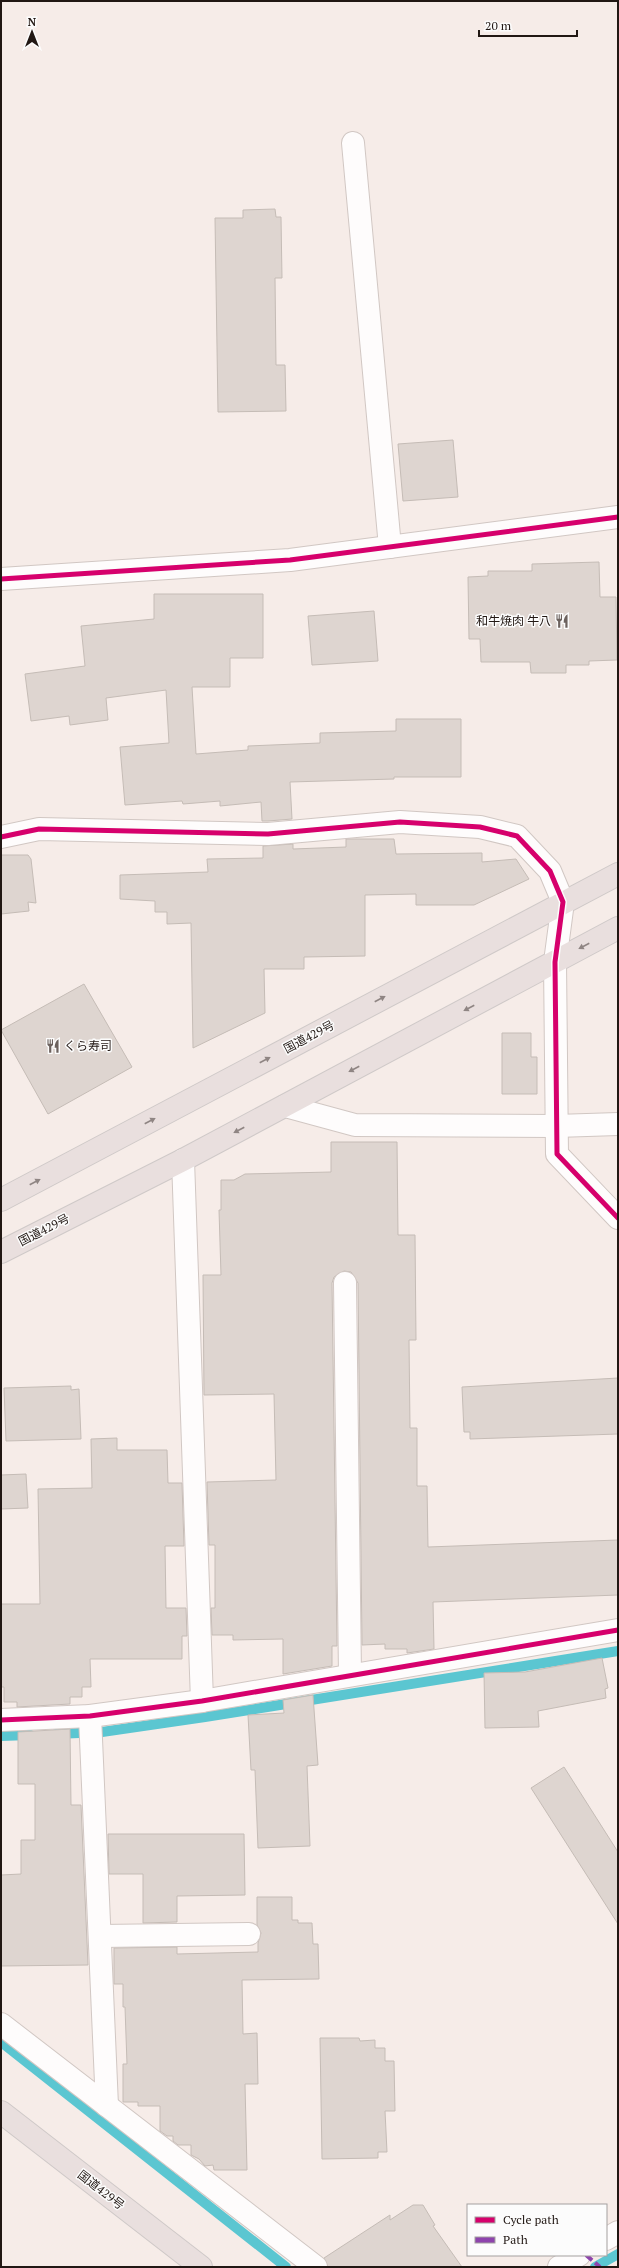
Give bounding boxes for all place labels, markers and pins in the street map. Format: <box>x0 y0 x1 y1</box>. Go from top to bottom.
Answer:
place label: 和牛焼肉 牛八 <box>476 613 551 628</box>
restaurant icon: 和牛焼肉 牛八 <box>554 613 570 629</box>
restaurant icon: くら寿司 <box>45 1038 61 1054</box>
place label: くら寿司 <box>64 1038 112 1053</box>

